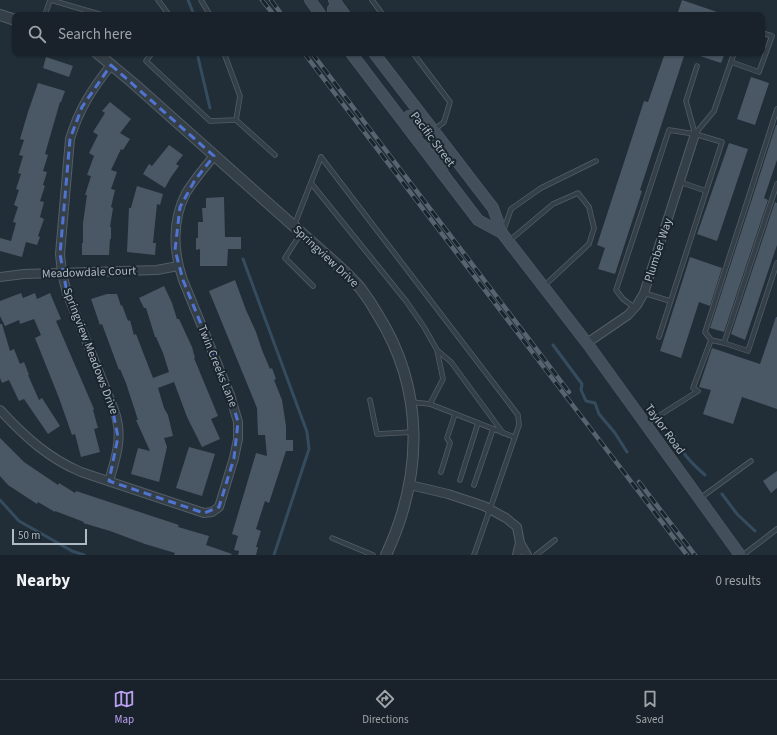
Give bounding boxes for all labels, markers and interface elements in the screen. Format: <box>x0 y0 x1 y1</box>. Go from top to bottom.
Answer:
search box <box>12 12 765 56</box>
icon: search <box>26 23 48 45</box>
text: Search here <box>58 24 132 45</box>
street label: Pacific Street <box>406 108 459 170</box>
street label: Plumber Way <box>640 216 677 284</box>
street label: Springview Drive <box>289 221 362 291</box>
street label: Meadowdale Court <box>41 262 137 283</box>
street label: Springview Meadows Drive <box>59 286 123 417</box>
street label: Twin Creeks Lane <box>193 323 242 410</box>
street label: Taylor Road <box>640 400 689 458</box>
scale bar <box>12 527 87 546</box>
text: 50 m <box>18 528 40 543</box>
text: Nearby <box>16 569 70 593</box>
text: 0 results <box>716 572 761 590</box>
tab: Map <box>113 688 135 727</box>
tab: Directions <box>362 688 409 727</box>
tab: Saved <box>636 688 664 727</box>

